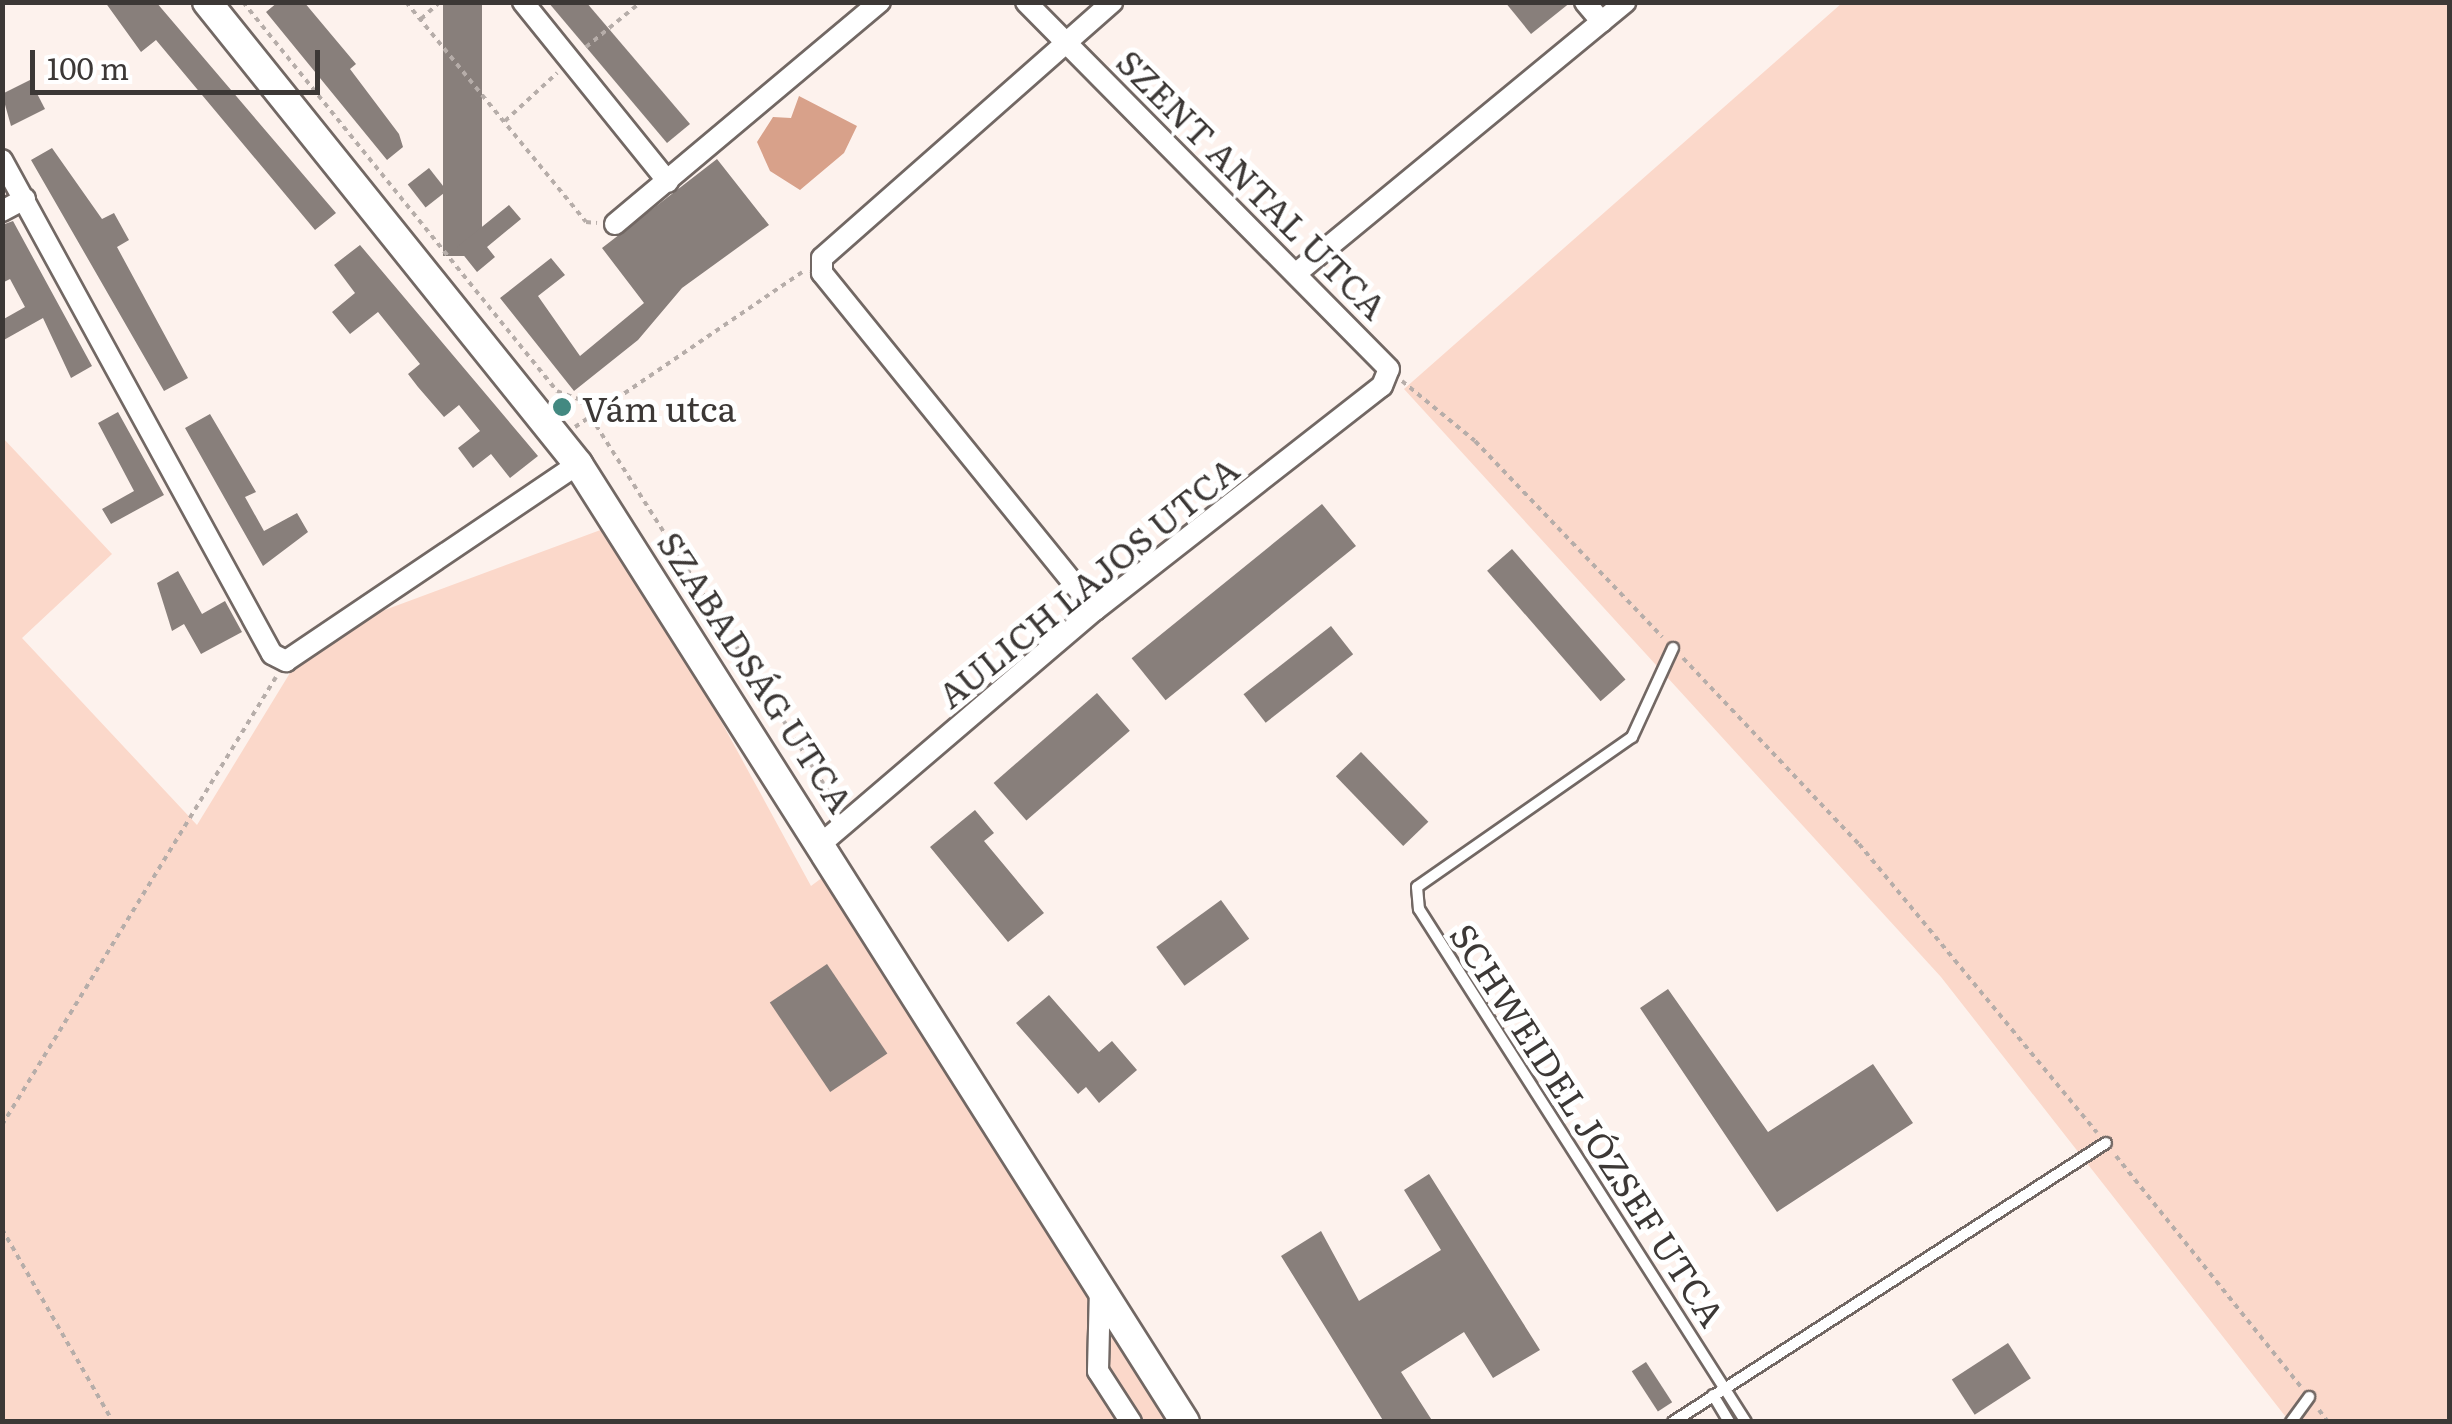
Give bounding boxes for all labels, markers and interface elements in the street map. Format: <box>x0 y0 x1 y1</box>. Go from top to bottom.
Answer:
scale bar <box>35 30 325 92</box>
street label: SZENT ANTAL UTCA <box>1109 39 1397 327</box>
text: 100 m <box>47 45 129 89</box>
place label: Vám utca <box>582 386 736 428</box>
marker: Vám utca <box>551 396 573 418</box>
street label: AULICH LAJOS UTCA <box>928 447 1246 715</box>
street label: SZABADSÁG UTCA <box>650 523 864 819</box>
street label: SCHWEIDEL JÓZSEF UTCA <box>1443 915 1735 1333</box>

